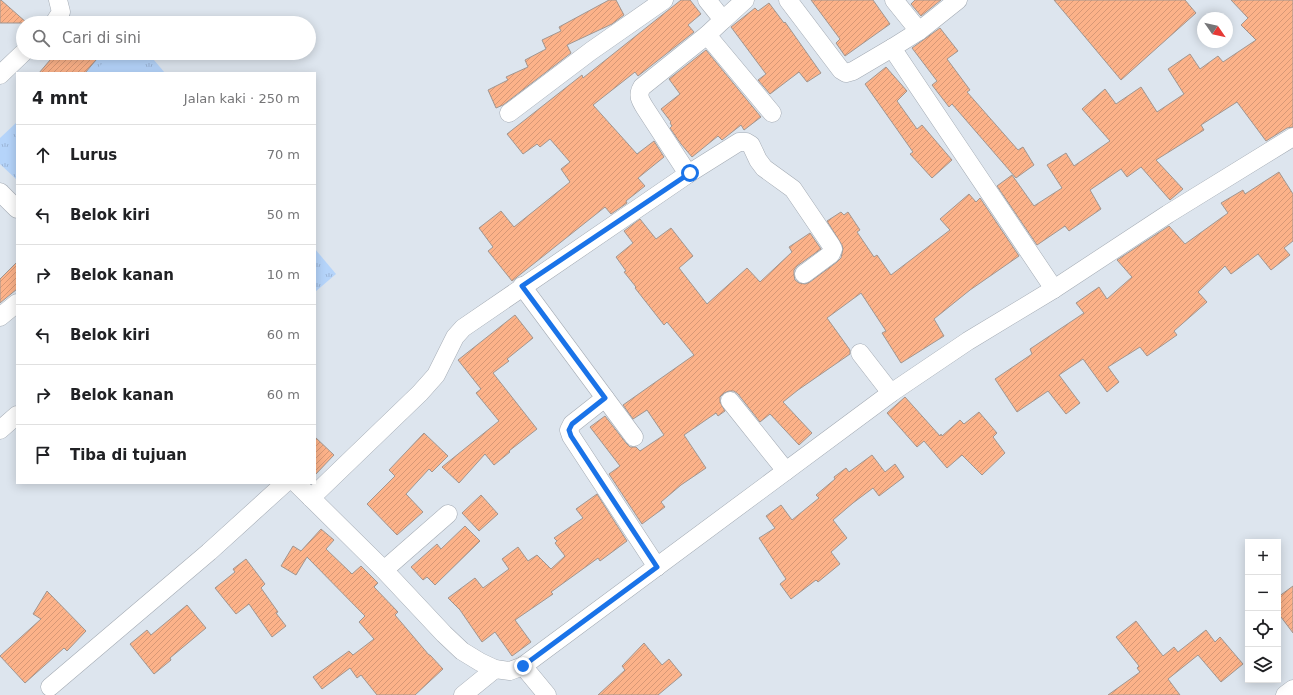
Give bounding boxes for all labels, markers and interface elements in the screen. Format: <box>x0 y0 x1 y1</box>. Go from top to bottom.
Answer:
north arrow <box>1197 12 1233 48</box>
search box <box>16 16 316 60</box>
icon: search <box>30 27 52 49</box>
text: Cari di sini <box>62 29 141 47</box>
text: 4 mnt <box>32 88 88 108</box>
text: Jalan kaki · 250 m <box>184 91 300 106</box>
icon: ahead <box>32 144 54 166</box>
text: Lurus <box>70 146 117 164</box>
text: 70 m <box>267 147 300 162</box>
route start <box>681 164 699 182</box>
icon: left <box>32 204 54 226</box>
text: Belok kiri <box>70 206 150 224</box>
text: 50 m <box>267 207 300 222</box>
icon: right <box>32 264 54 286</box>
text: Belok kanan <box>70 266 174 284</box>
text: 10 m <box>267 267 300 282</box>
icon: left <box>32 324 54 346</box>
text: Belok kiri <box>70 326 150 344</box>
text: 60 m <box>267 327 300 342</box>
icon: right <box>32 384 54 406</box>
text: Belok kanan <box>70 386 174 404</box>
text: 60 m <box>267 387 300 402</box>
icon: arrive <box>32 444 54 466</box>
text: Tiba di tujuan <box>70 446 187 464</box>
map controls <box>1245 539 1281 683</box>
button: + <box>1245 539 1281 575</box>
button: − <box>1245 575 1281 611</box>
button: locate <box>1245 611 1281 647</box>
button: layers <box>1245 647 1281 683</box>
route end <box>514 657 532 675</box>

